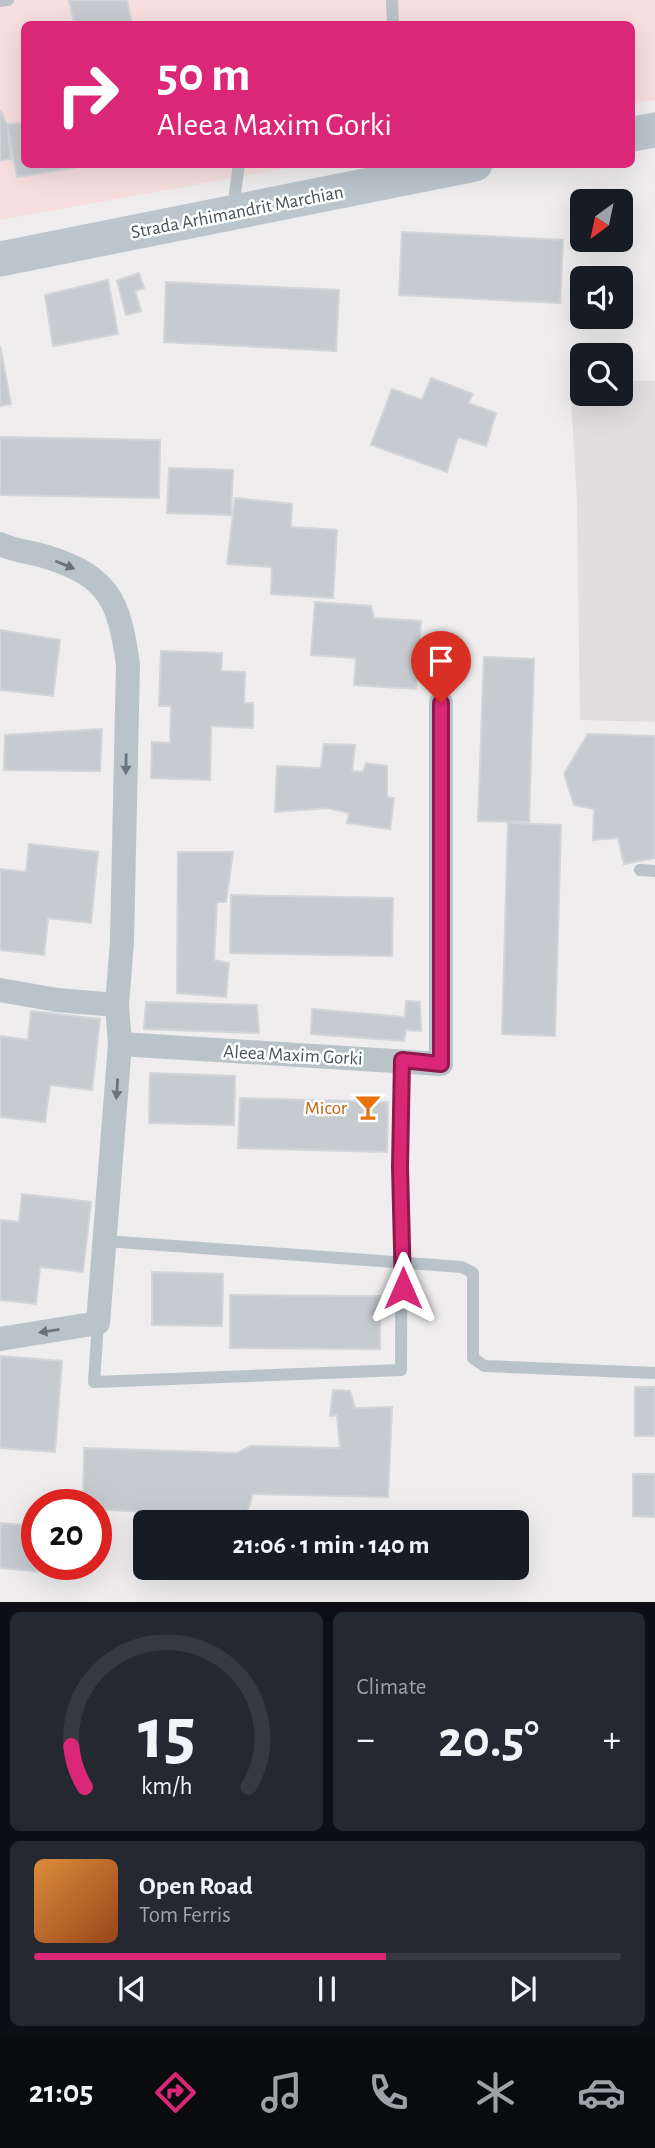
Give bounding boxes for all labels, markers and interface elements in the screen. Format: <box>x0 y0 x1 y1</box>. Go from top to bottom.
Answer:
icon: right <box>42 49 133 140</box>
text: 50 m <box>157 51 251 100</box>
text: Aleea Maxim Gorki <box>157 109 392 141</box>
street label: Strada Arhimandrit Marchian <box>129 183 345 242</box>
north arrow <box>570 189 634 252</box>
map controls <box>570 189 633 406</box>
button: sound <box>570 266 633 329</box>
button: search <box>570 343 633 406</box>
one-way arrow <box>55 559 76 570</box>
pin <box>411 631 471 703</box>
icon: arrive <box>422 642 460 680</box>
one-way arrow <box>120 753 132 775</box>
street label: Aleea Maxim Gorki <box>223 1042 363 1069</box>
one-way arrow <box>111 1078 122 1100</box>
bar icon: Micor <box>353 1092 383 1122</box>
place label: Micor <box>305 1099 347 1118</box>
position arrow <box>366 1251 440 1325</box>
one-way arrow <box>38 1326 60 1337</box>
speed limit sign: 20 <box>21 1489 112 1580</box>
text: 21:06 · 1 min · 140 m <box>233 1532 429 1558</box>
text: Climate <box>357 1676 426 1699</box>
text: 15 <box>137 1700 195 1773</box>
text: 20.5° <box>438 1714 539 1766</box>
text: − <box>357 1721 375 1759</box>
text: + <box>603 1721 621 1759</box>
text: km/h <box>140 1774 192 1799</box>
text: Open Road <box>139 1873 253 1899</box>
text: Tom Ferris <box>139 1904 231 1927</box>
icon: previous <box>113 1970 151 2008</box>
icon: pause <box>308 1970 346 2008</box>
icon: next <box>504 1970 542 2008</box>
icon: directions <box>151 2068 200 2117</box>
icon: music <box>257 2068 306 2117</box>
icon: phone <box>364 2068 413 2117</box>
icon: climate <box>471 2068 520 2117</box>
icon: car <box>577 2068 626 2117</box>
text: 21:05 <box>29 2076 93 2108</box>

